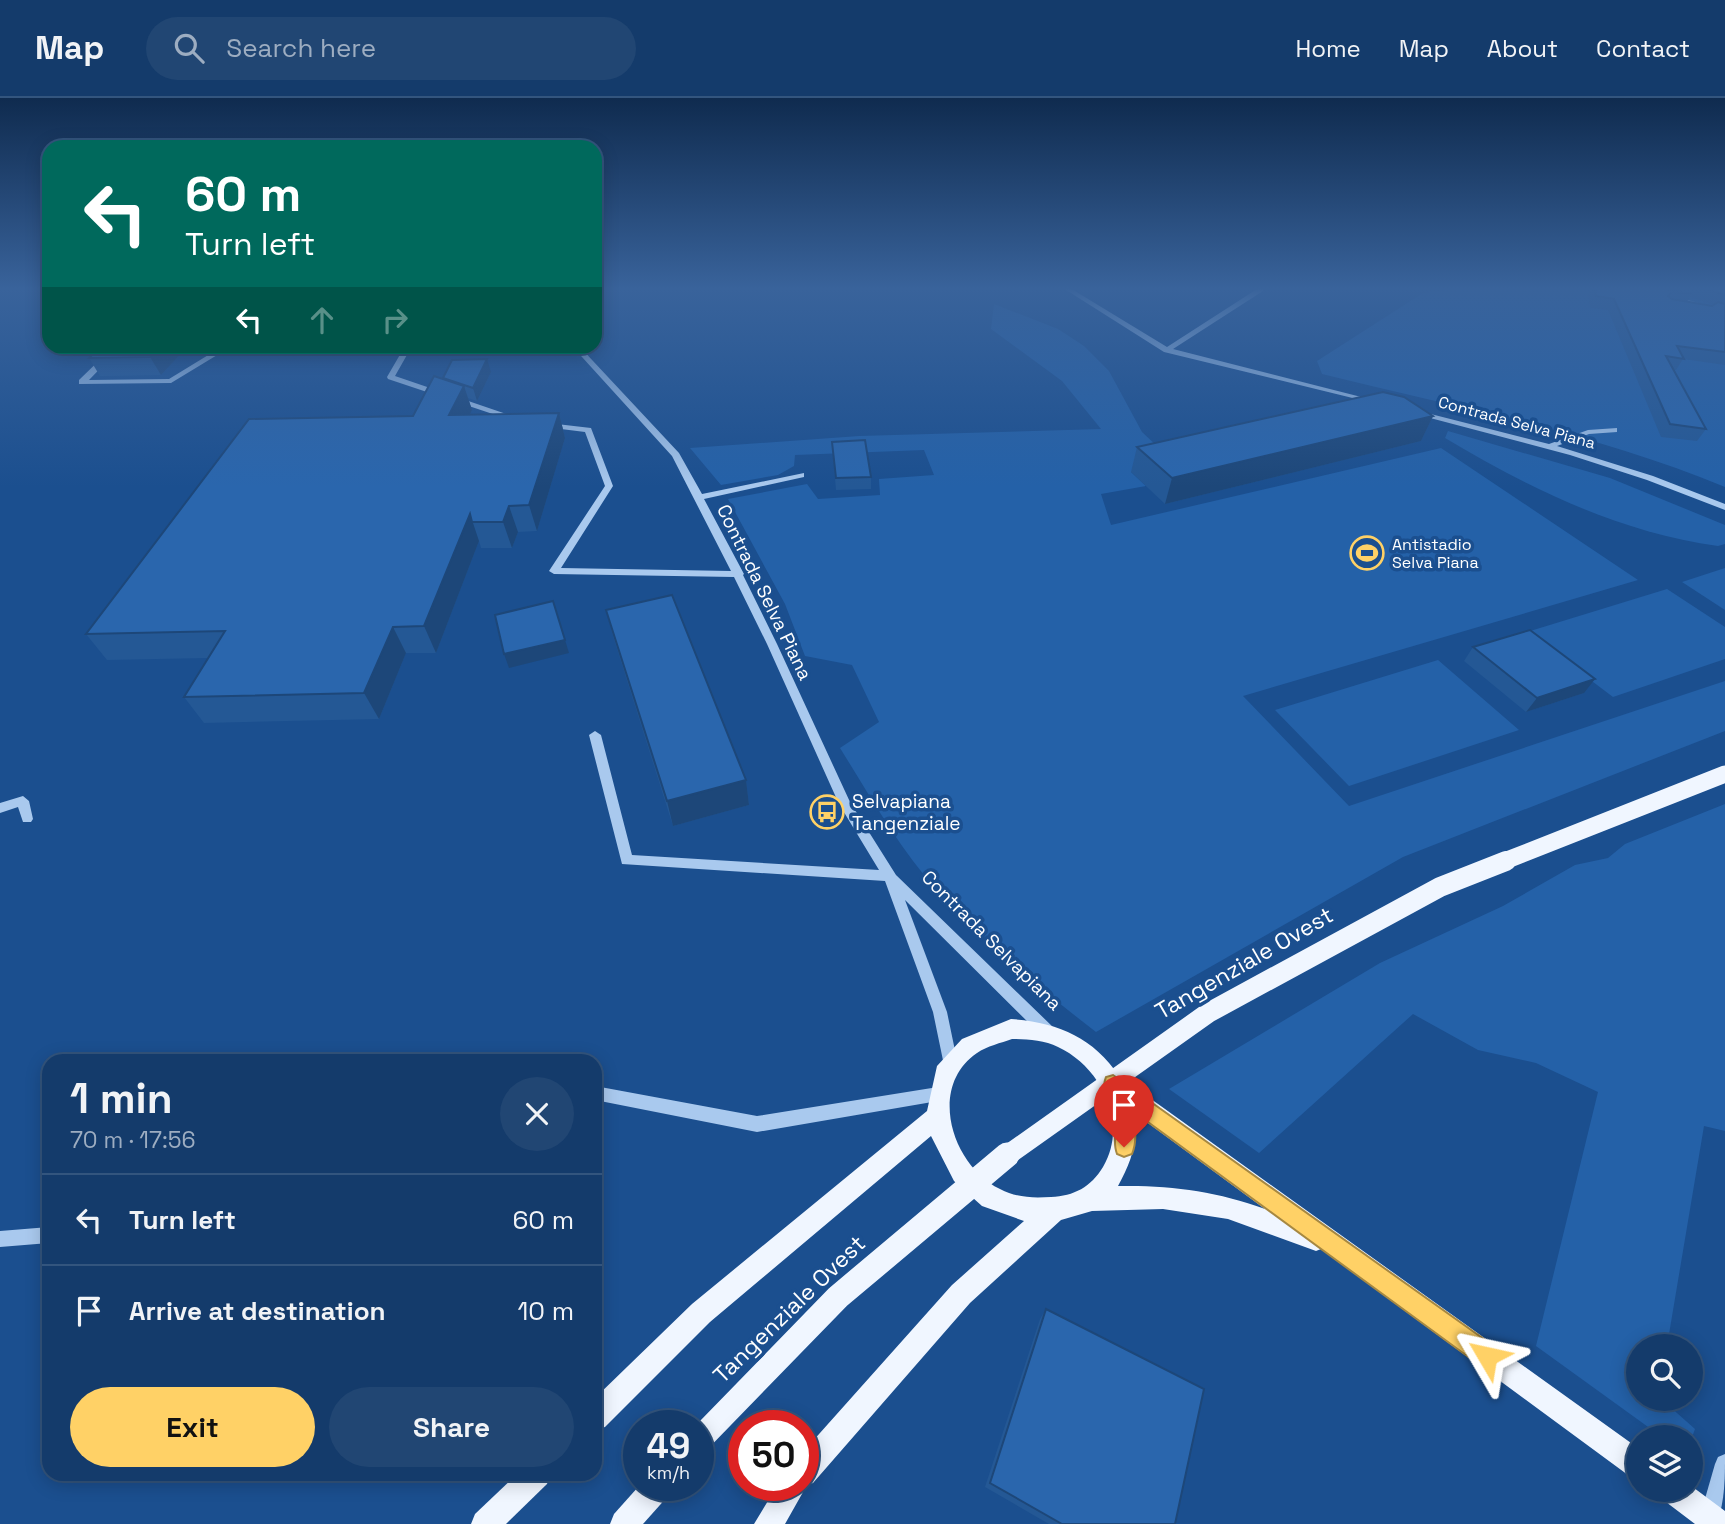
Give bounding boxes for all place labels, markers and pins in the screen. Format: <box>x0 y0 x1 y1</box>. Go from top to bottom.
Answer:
sports icon: Antistadio Selva Piana <box>1348 534 1386 572</box>
place label: Antistadio Selva Piana <box>1392 534 1479 573</box>
place label: Selvapiana Tangenziale <box>852 789 961 836</box>
bus stop icon: Selvapiana Tangenziale <box>808 793 846 831</box>
pin <box>1094 1075 1154 1147</box>

